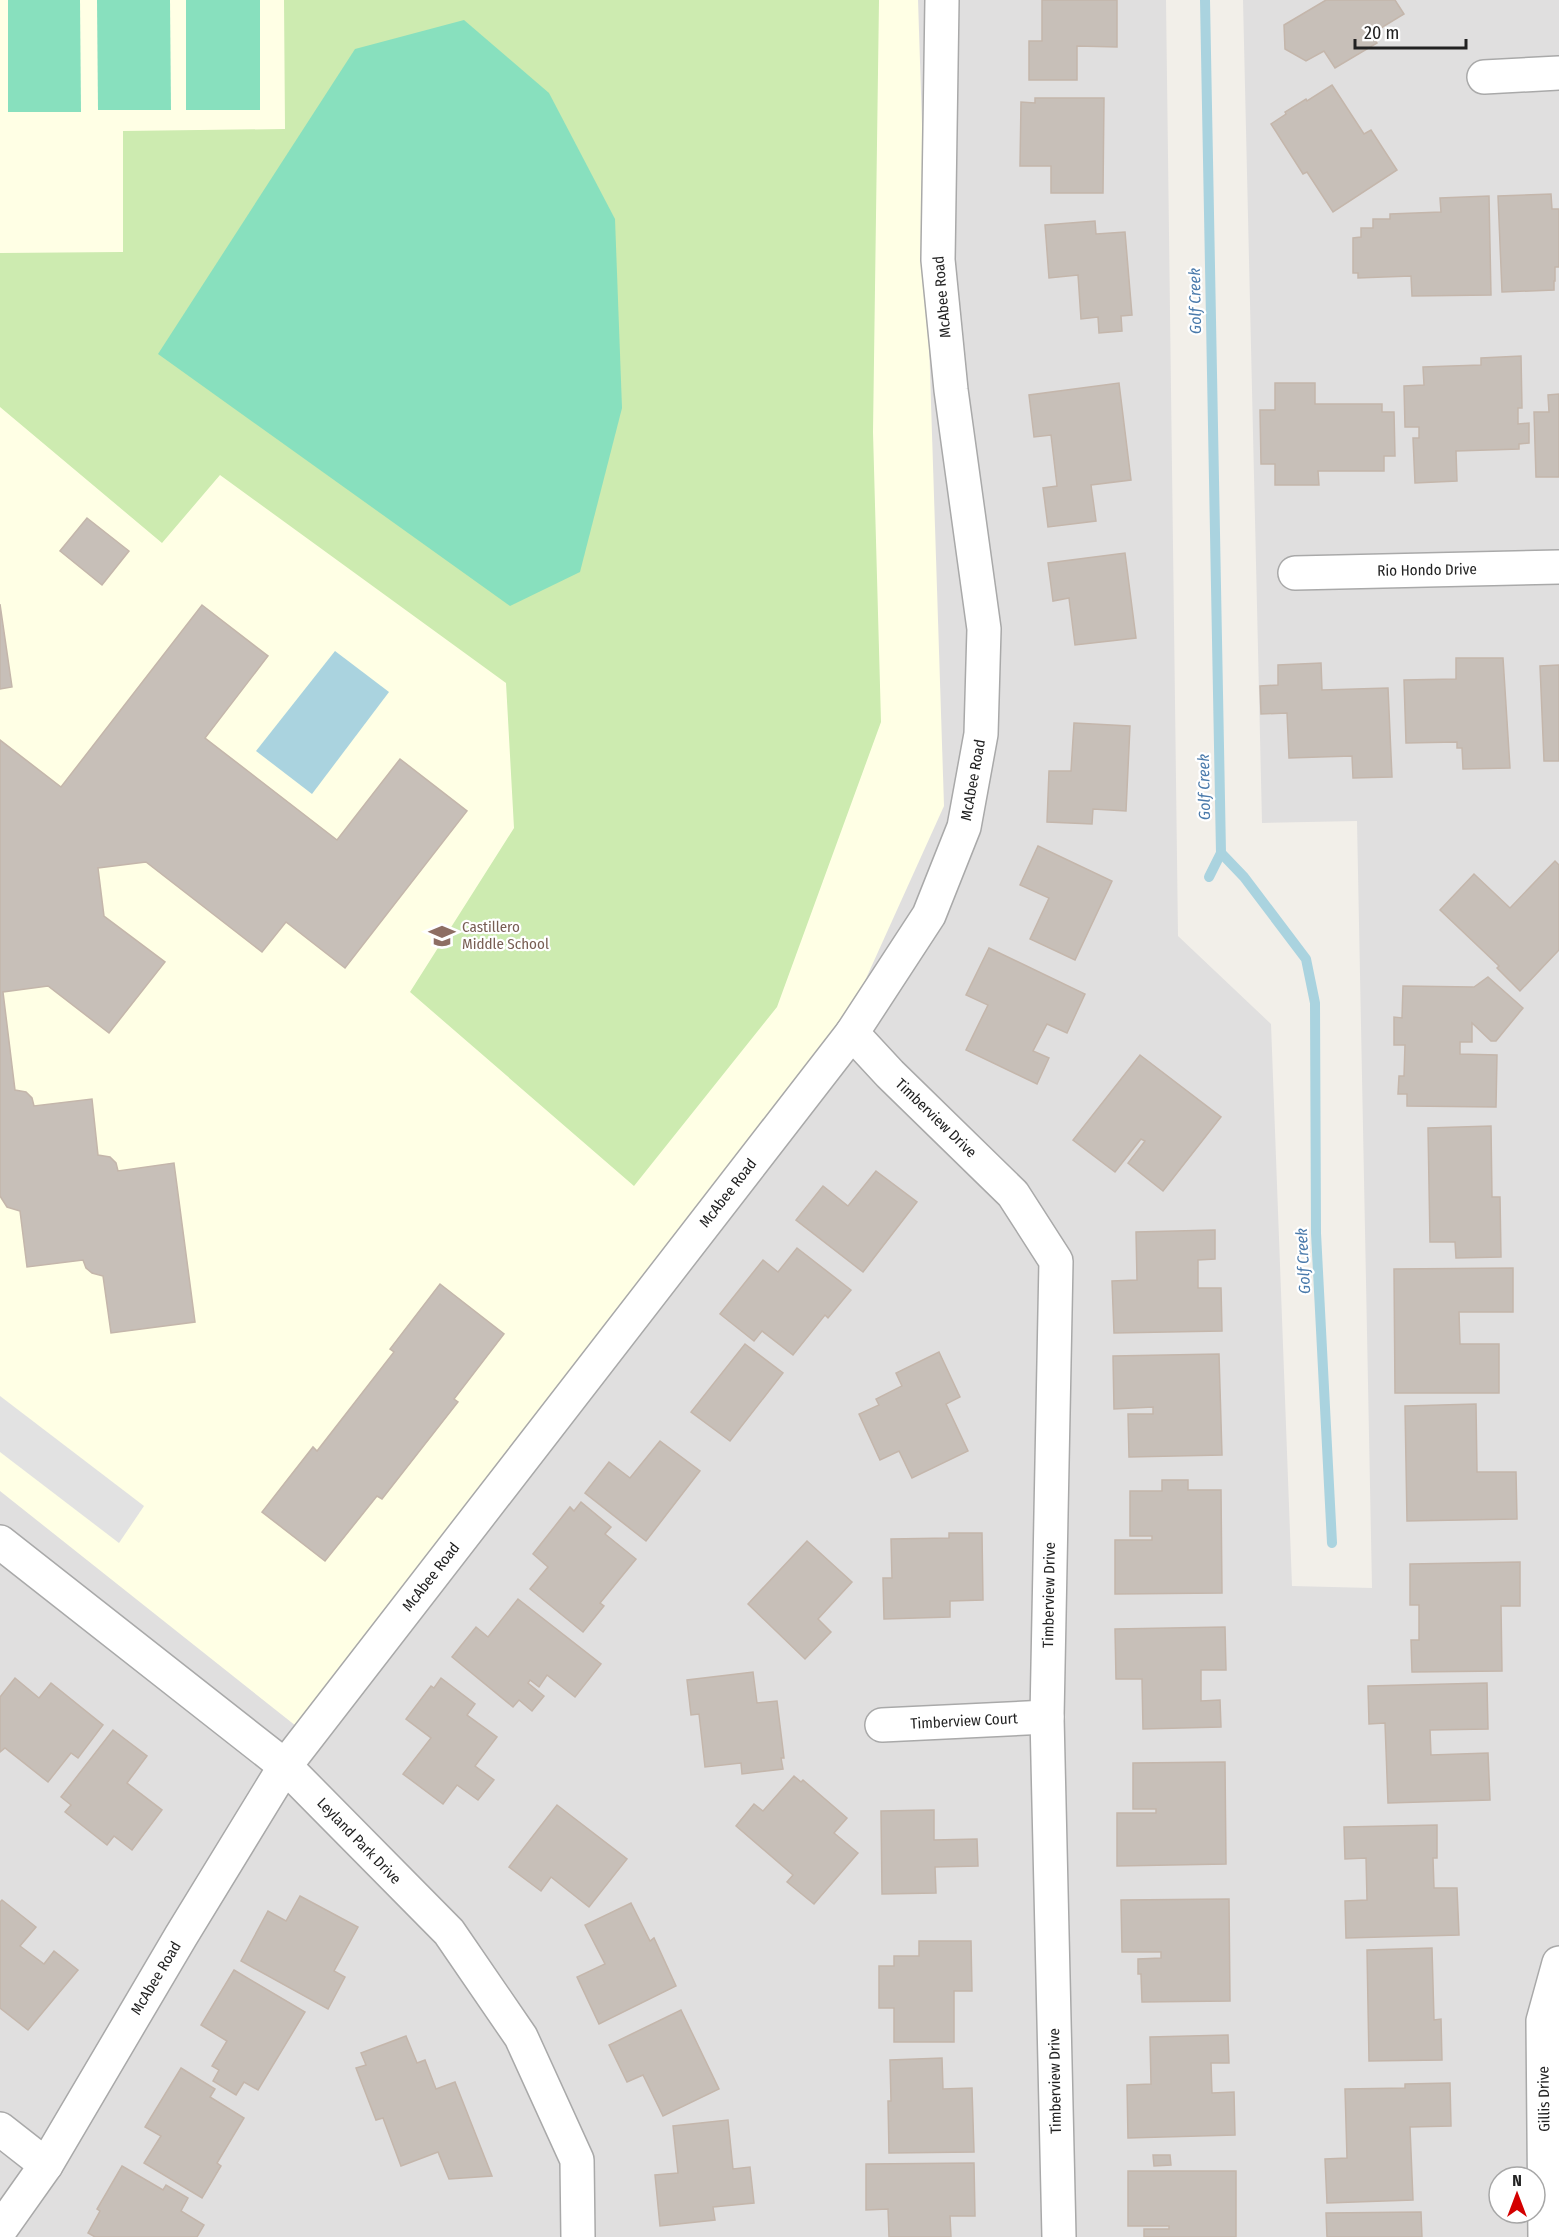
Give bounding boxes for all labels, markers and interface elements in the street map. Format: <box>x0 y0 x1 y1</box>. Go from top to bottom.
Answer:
scale bar <box>1355 12 1466 50</box>
text: 20 m <box>1364 22 1399 44</box>
street label: McAbee Road <box>929 255 955 339</box>
water label: Golf Creek <box>1185 268 1205 334</box>
street label: Rio Hondo Drive <box>1377 560 1477 580</box>
street label: McAbee Road <box>957 738 989 822</box>
water label: Golf Creek <box>1194 754 1214 820</box>
place label: Castillero Middle School <box>462 918 549 953</box>
school or university icon: Castillero Middle School <box>427 921 457 951</box>
street label: Timberview Drive <box>892 1075 980 1161</box>
street label: McAbee Road <box>696 1155 760 1231</box>
water label: Golf Creek <box>1292 1227 1314 1294</box>
street label: McAbee Road <box>399 1539 463 1615</box>
street label: Timberview Drive <box>1039 1542 1059 1648</box>
street label: Timberview Court <box>910 1709 1018 1733</box>
street label: Leyland Park Drive <box>313 1794 405 1888</box>
street label: McAbee Road <box>127 1938 185 2018</box>
street label: Timberview Drive <box>1045 2028 1065 2134</box>
street label: Gillis Drive <box>1534 2066 1554 2132</box>
north arrow <box>1487 2165 1547 2225</box>
text: N <box>1512 2171 1522 2190</box>

